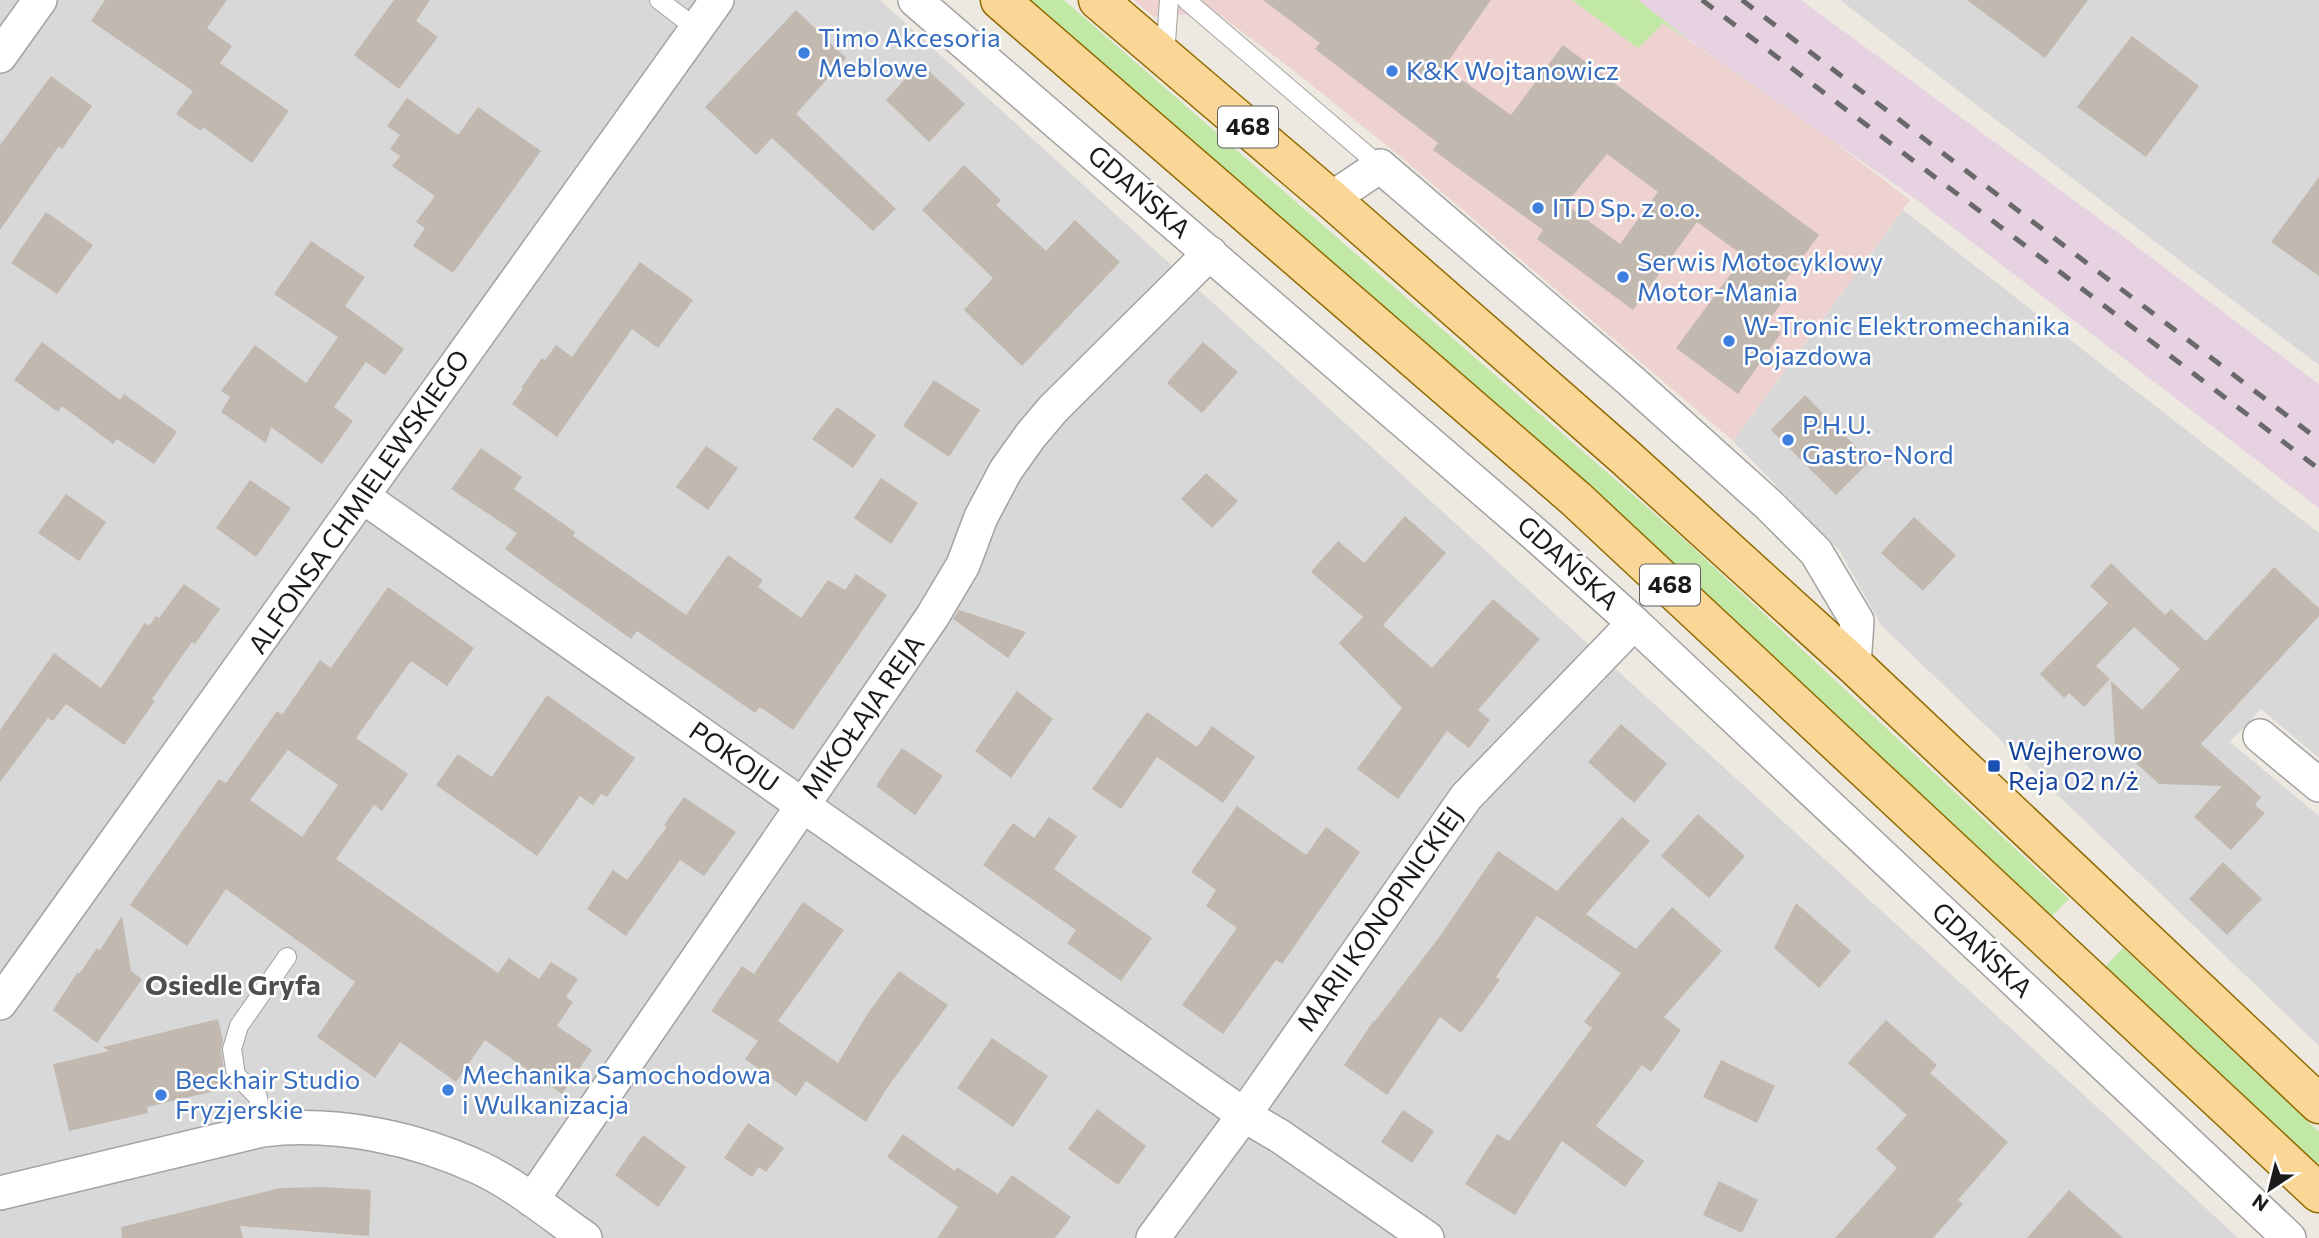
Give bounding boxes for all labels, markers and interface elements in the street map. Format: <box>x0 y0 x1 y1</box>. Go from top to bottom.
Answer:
place label: Timo Akcesoria Meblowe <box>818 21 1001 82</box>
marker: Timo Akcesoria Meblowe <box>796 45 812 61</box>
place label: K&K Wojtanowicz <box>1406 54 1619 85</box>
marker: K&K Wojtanowicz <box>1384 63 1400 79</box>
road number: 468 <box>1218 106 1278 148</box>
street label: GDAŃSKA <box>1082 138 1198 244</box>
place label: ITD Sp. z o.o. <box>1552 191 1701 222</box>
marker: ITD Sp. z o.o. <box>1530 200 1546 216</box>
place label: Serwis Motocyklowy Motor-Mania <box>1637 245 1883 306</box>
marker: Serwis Motocyklowy Motor-Mania <box>1615 269 1631 285</box>
place label: W-Tronic Elektromechanika Pojazdowa <box>1743 309 2070 370</box>
marker: W-Tronic Elektromechanika Pojazdowa <box>1721 333 1737 349</box>
street label: ALFONSA CHMIELEWSKIEGO <box>241 343 475 659</box>
place label: P.H.U. Gastro-Nord <box>1802 408 1954 469</box>
marker: P.H.U. Gastro-Nord <box>1780 432 1796 448</box>
street label: GDAŃSKA <box>1512 508 1626 615</box>
road number: 468 <box>1640 564 1700 606</box>
street label: MIKOŁAJA REJA <box>794 628 930 804</box>
street label: POKOJU <box>684 714 786 798</box>
place label: Wejherowo Reja 02 n/ż <box>2008 734 2143 795</box>
marker: Wejherowo Reja 02 n/ż <box>1986 758 2002 774</box>
street label: MARII KONOPNICKIEJ <box>1289 800 1468 1036</box>
street label: GDAŃSKA <box>1927 895 2040 1003</box>
district label: Osiedle Gryfa <box>145 967 321 1001</box>
place label: Mechanika Samochodowa i Wulkanizacja <box>462 1058 771 1119</box>
place label: Beckhair Studio Fryzjerskie <box>175 1063 360 1124</box>
marker: Mechanika Samochodowa i Wulkanizacja <box>440 1082 456 1098</box>
marker: Beckhair Studio Fryzjerskie <box>153 1087 169 1103</box>
north arrow <box>2235 1154 2305 1224</box>
text: N <box>2248 1190 2272 1217</box>

